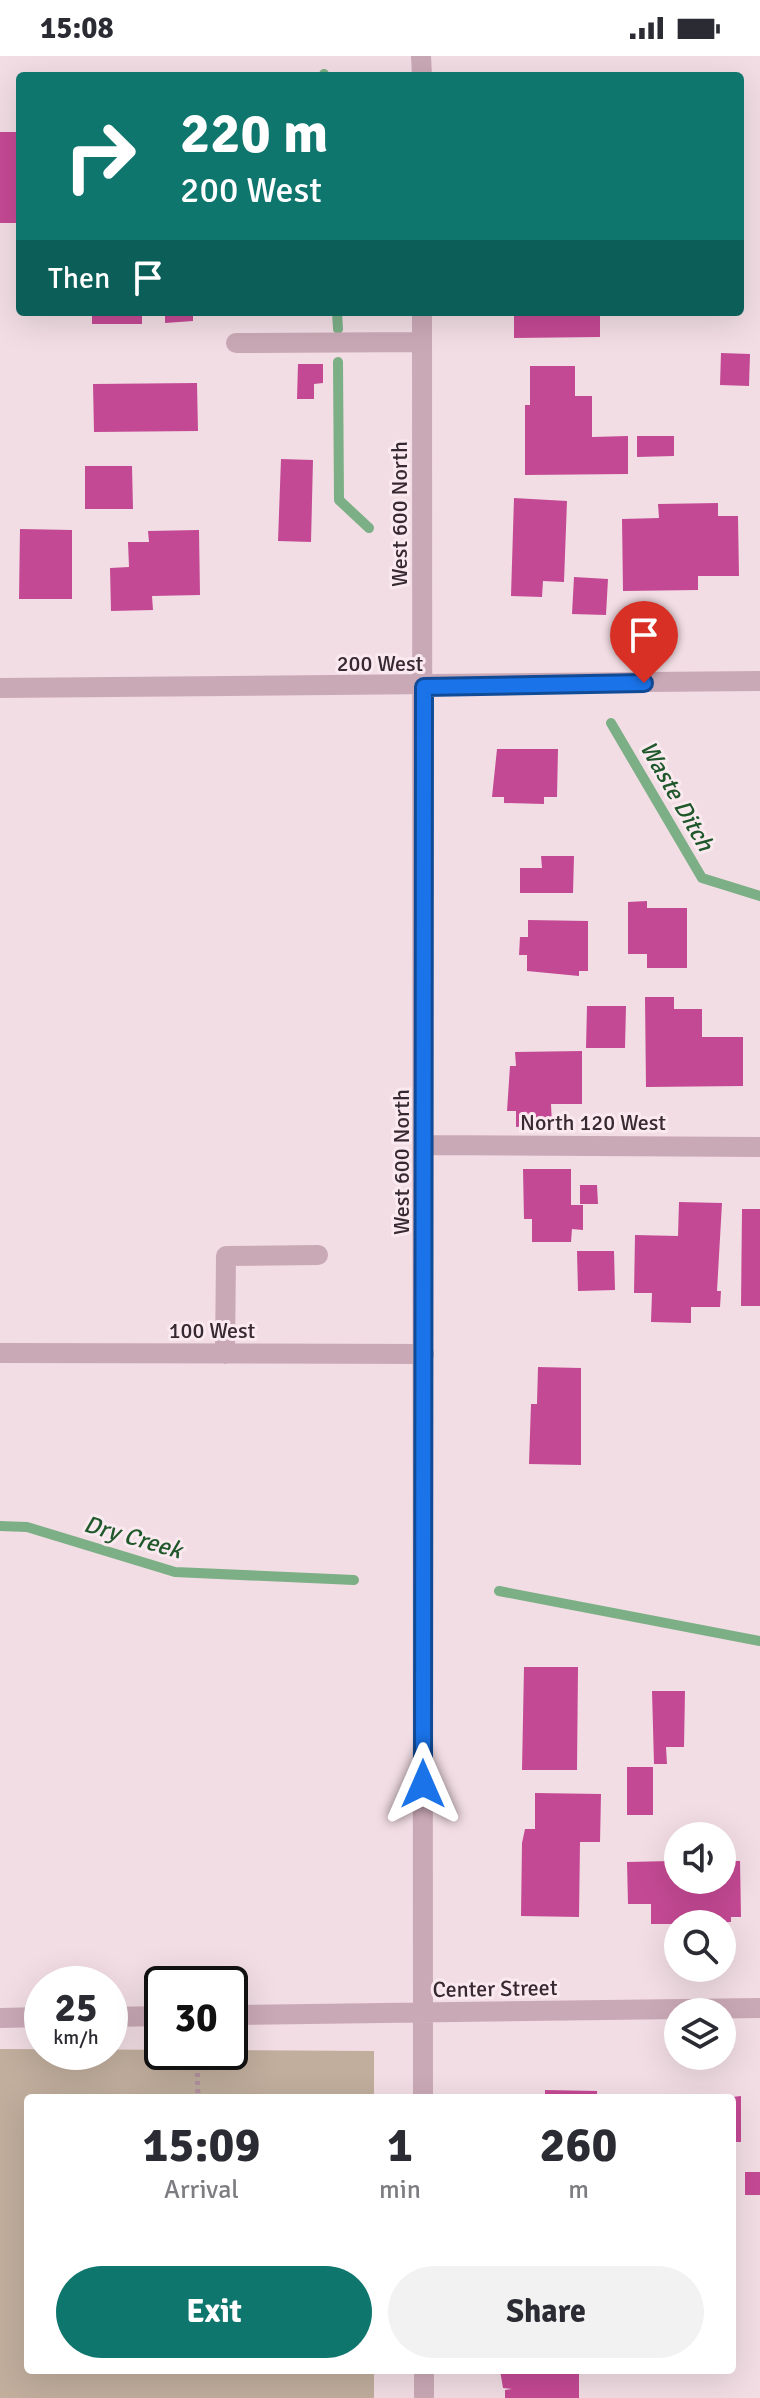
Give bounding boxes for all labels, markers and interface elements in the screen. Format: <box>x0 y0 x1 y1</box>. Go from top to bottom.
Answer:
text: 15:08 <box>40 10 114 47</box>
text: 220 m <box>180 99 328 168</box>
icon: right <box>48 104 152 208</box>
text: 200 West <box>180 168 322 213</box>
icon: arrive <box>126 256 170 300</box>
text: Then <box>48 260 110 297</box>
street label: West 600 North <box>386 441 413 587</box>
pin <box>610 601 678 683</box>
icon: arrive <box>622 613 666 657</box>
street label: 200 West <box>337 650 424 677</box>
water label: Waste Ditch <box>633 736 721 857</box>
street label: West 600 North <box>388 1089 415 1235</box>
street label: North 120 West <box>520 1109 666 1136</box>
street label: 100 West <box>169 1317 256 1344</box>
water label: Dry Creek <box>81 1509 187 1566</box>
position arrow <box>381 1742 465 1826</box>
map controls <box>664 1822 736 2070</box>
button: sound <box>664 1822 736 1894</box>
button: search <box>664 1910 736 1982</box>
speed limit sign: 30 <box>144 1966 248 2070</box>
street label: Center Street <box>432 1974 558 2003</box>
text: 25 <box>54 1983 98 2033</box>
button: layers <box>664 1998 736 2070</box>
text: km/h <box>53 2025 99 2050</box>
text: 15:09 <box>143 2116 260 2175</box>
text: 1 <box>387 2116 413 2175</box>
text: 260 <box>540 2116 617 2175</box>
text: Arrival <box>164 2174 239 2206</box>
text: min <box>379 2174 421 2206</box>
text: m <box>568 2174 589 2206</box>
button: Exit <box>56 2266 372 2358</box>
button: Share <box>388 2266 704 2358</box>

